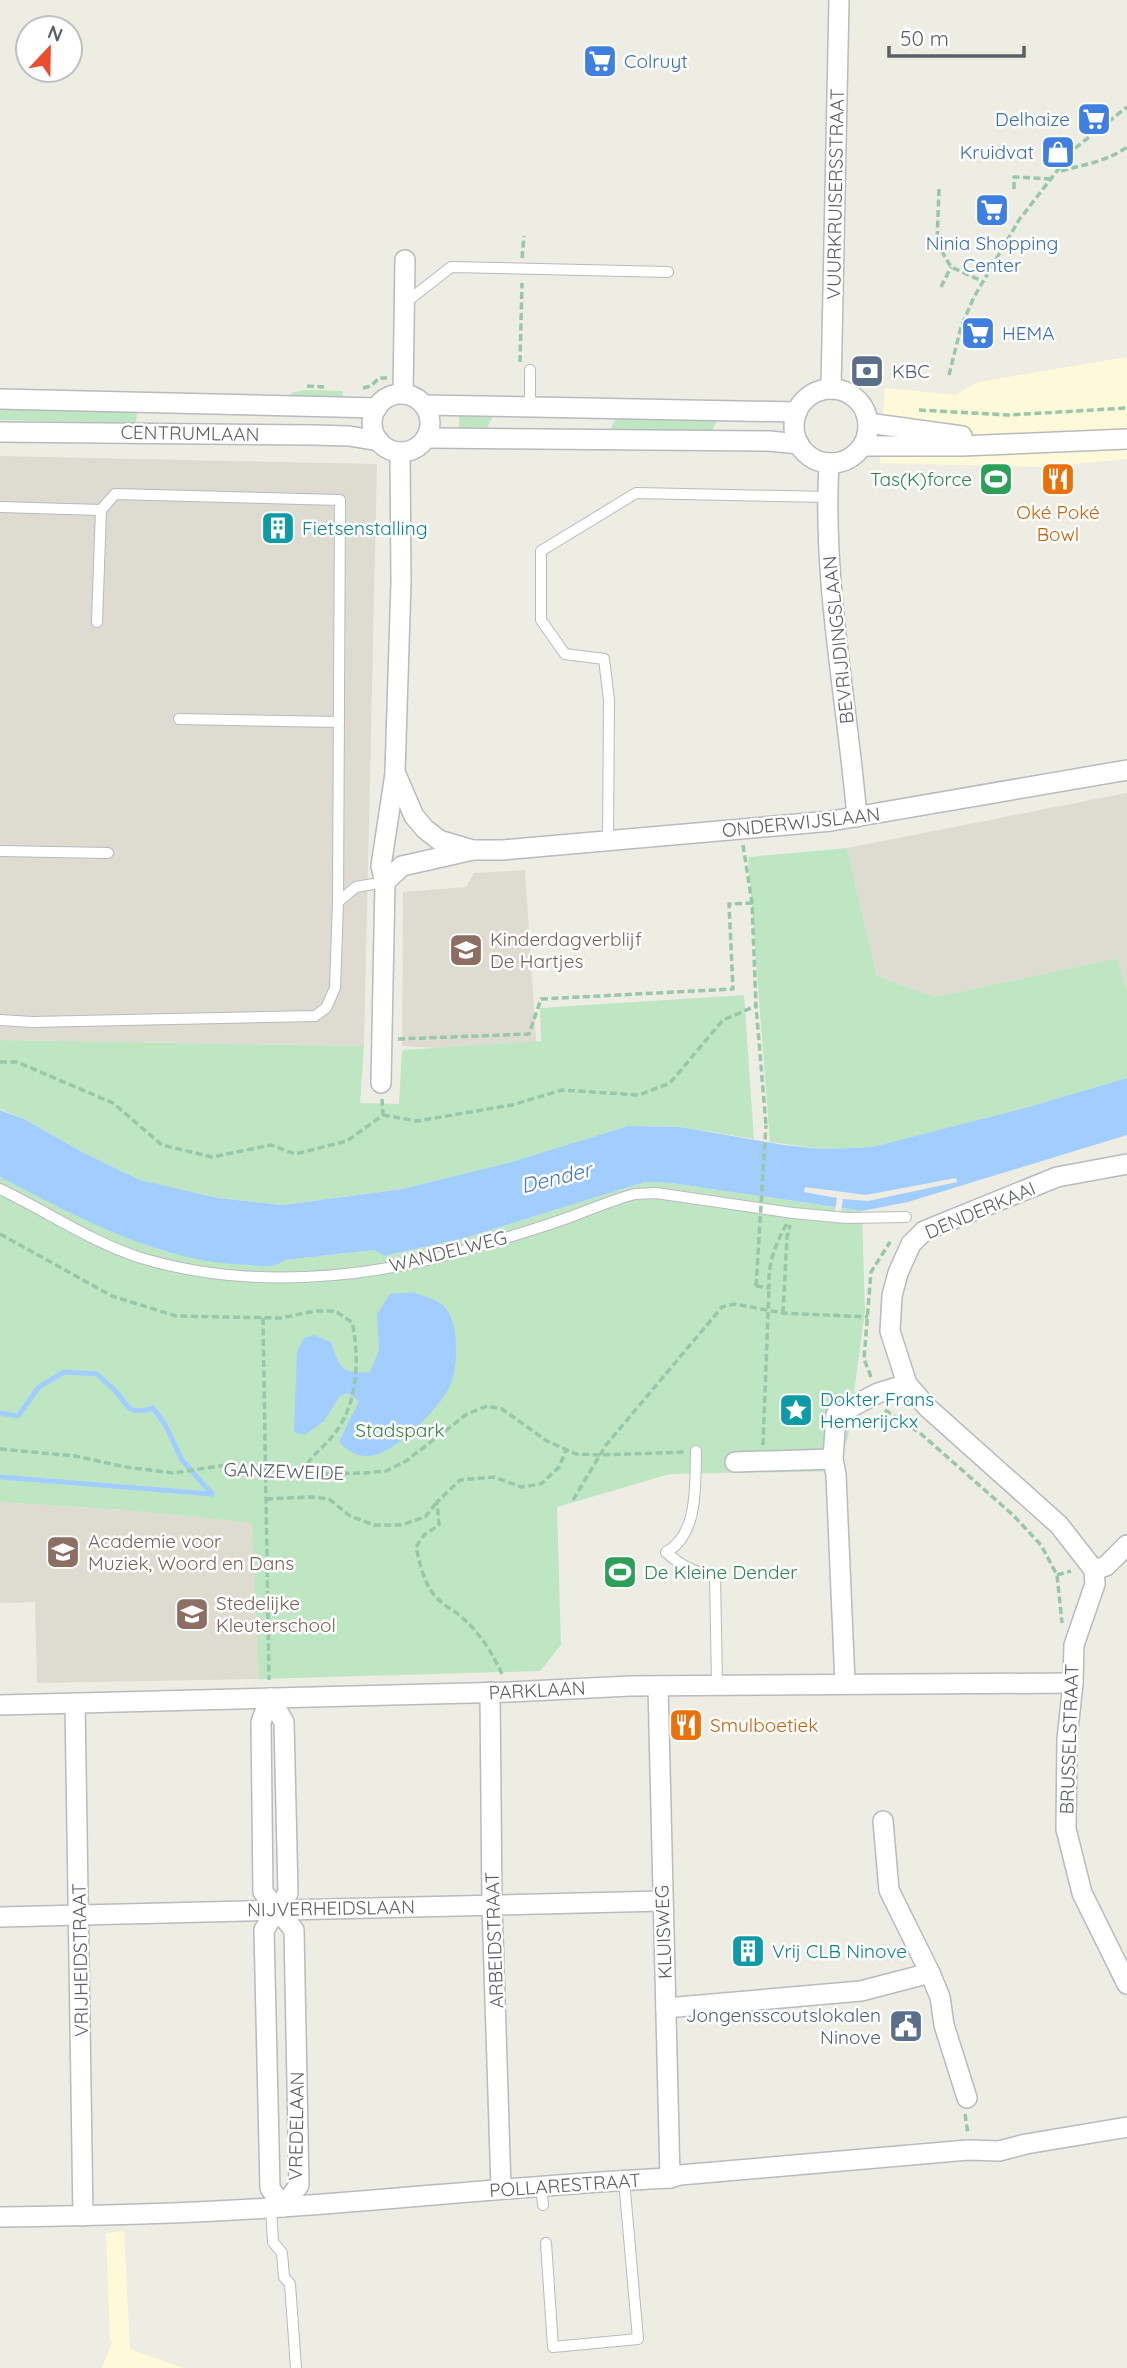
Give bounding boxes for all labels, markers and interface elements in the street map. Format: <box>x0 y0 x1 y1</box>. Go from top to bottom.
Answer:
north arrow <box>14 14 84 84</box>
scale bar <box>889 14 1024 58</box>
text: N <box>44 19 66 47</box>
text: 50 m <box>900 25 949 51</box>
supermarket icon: Colruyt <box>581 42 619 80</box>
place label: Colruyt <box>624 49 688 73</box>
street label: VUURKRUISERSSTRAAT <box>821 88 849 300</box>
supermarket icon: Delhaize <box>1075 100 1113 138</box>
place label: Delhaize <box>995 107 1070 131</box>
shop icon: Kruidvat <box>1039 133 1077 171</box>
place label: Kruidvat <box>960 140 1034 164</box>
supermarket icon: Ninia Shopping Center <box>973 191 1011 229</box>
place label: Ninia Shopping Center <box>926 231 1058 277</box>
supermarket icon: HEMA <box>959 314 997 352</box>
place label: HEMA <box>1002 321 1054 345</box>
bank icon: KBC <box>848 352 886 390</box>
place label: KBC <box>892 359 930 383</box>
street label: CENTRUMLAAN <box>120 420 260 446</box>
sports icon: Tas(K)force <box>977 460 1015 498</box>
restaurant icon: Oké Poké Bowl <box>1039 460 1077 498</box>
place label: Tas(K)force <box>870 467 972 491</box>
place label: Oké Poké Bowl <box>1016 500 1100 546</box>
building icon: Fietsenstalling <box>259 509 297 547</box>
place label: Fietsenstalling <box>302 516 428 540</box>
street label: BEVRIJDINGSLAAN <box>817 555 859 725</box>
street label: ONDERWIJSLAAN <box>721 802 881 842</box>
place label: Kinderdagverblijf De Hartjes <box>490 927 642 973</box>
school or university icon: Kinderdagverblijf De Hartjes <box>447 931 485 969</box>
water label: Dender <box>518 1155 597 1198</box>
street label: DENDERKAAI <box>921 1176 1039 1244</box>
street label: WANDELWEG <box>387 1225 509 1277</box>
place label: Dokter Frans Hemerijckx <box>820 1387 934 1433</box>
place icon: Dokter Frans Hemerijckx <box>777 1391 815 1429</box>
park label: Stadspark <box>355 1418 445 1442</box>
street label: GANZEWEIDE <box>223 1457 345 1485</box>
place label: Academie voor Muziek, Woord en Dans <box>88 1529 294 1575</box>
school or university icon: Academie voor Muziek, Woord en Dans <box>44 1533 82 1571</box>
sports icon: De Kleine Dender <box>601 1553 639 1591</box>
place label: De Kleine Dender <box>644 1560 798 1584</box>
place label: Stedelijke Kleuterschool <box>216 1591 336 1637</box>
school or university icon: Stedelijke Kleuterschool <box>173 1595 211 1633</box>
street label: BRUSSELSTRAAT <box>1054 1663 1084 1815</box>
street label: PARKLAAN <box>488 1675 586 1705</box>
restaurant icon: Smulboetiek <box>667 1706 705 1744</box>
place label: Smulboetiek <box>710 1713 818 1737</box>
street label: ARBEIDSTRAAT <box>480 1871 508 2009</box>
street label: VRIJHEIDSTRAAT <box>67 1883 93 2037</box>
street label: KLUISWEG <box>649 1885 677 1979</box>
street label: NIJVERHEIDSLAAN <box>247 1895 415 1921</box>
building icon: Vrij CLB Ninove <box>729 1932 767 1970</box>
place label: Vrij CLB Ninove <box>772 1939 907 1963</box>
place label: Jongensscoutslokalen Ninove <box>686 2003 881 2049</box>
public building icon: Jongensscoutslokalen Ninove <box>887 2007 925 2045</box>
street label: VREDELAAN <box>283 2071 309 2181</box>
street label: POLLARESTRAAT <box>488 2168 642 2202</box>

